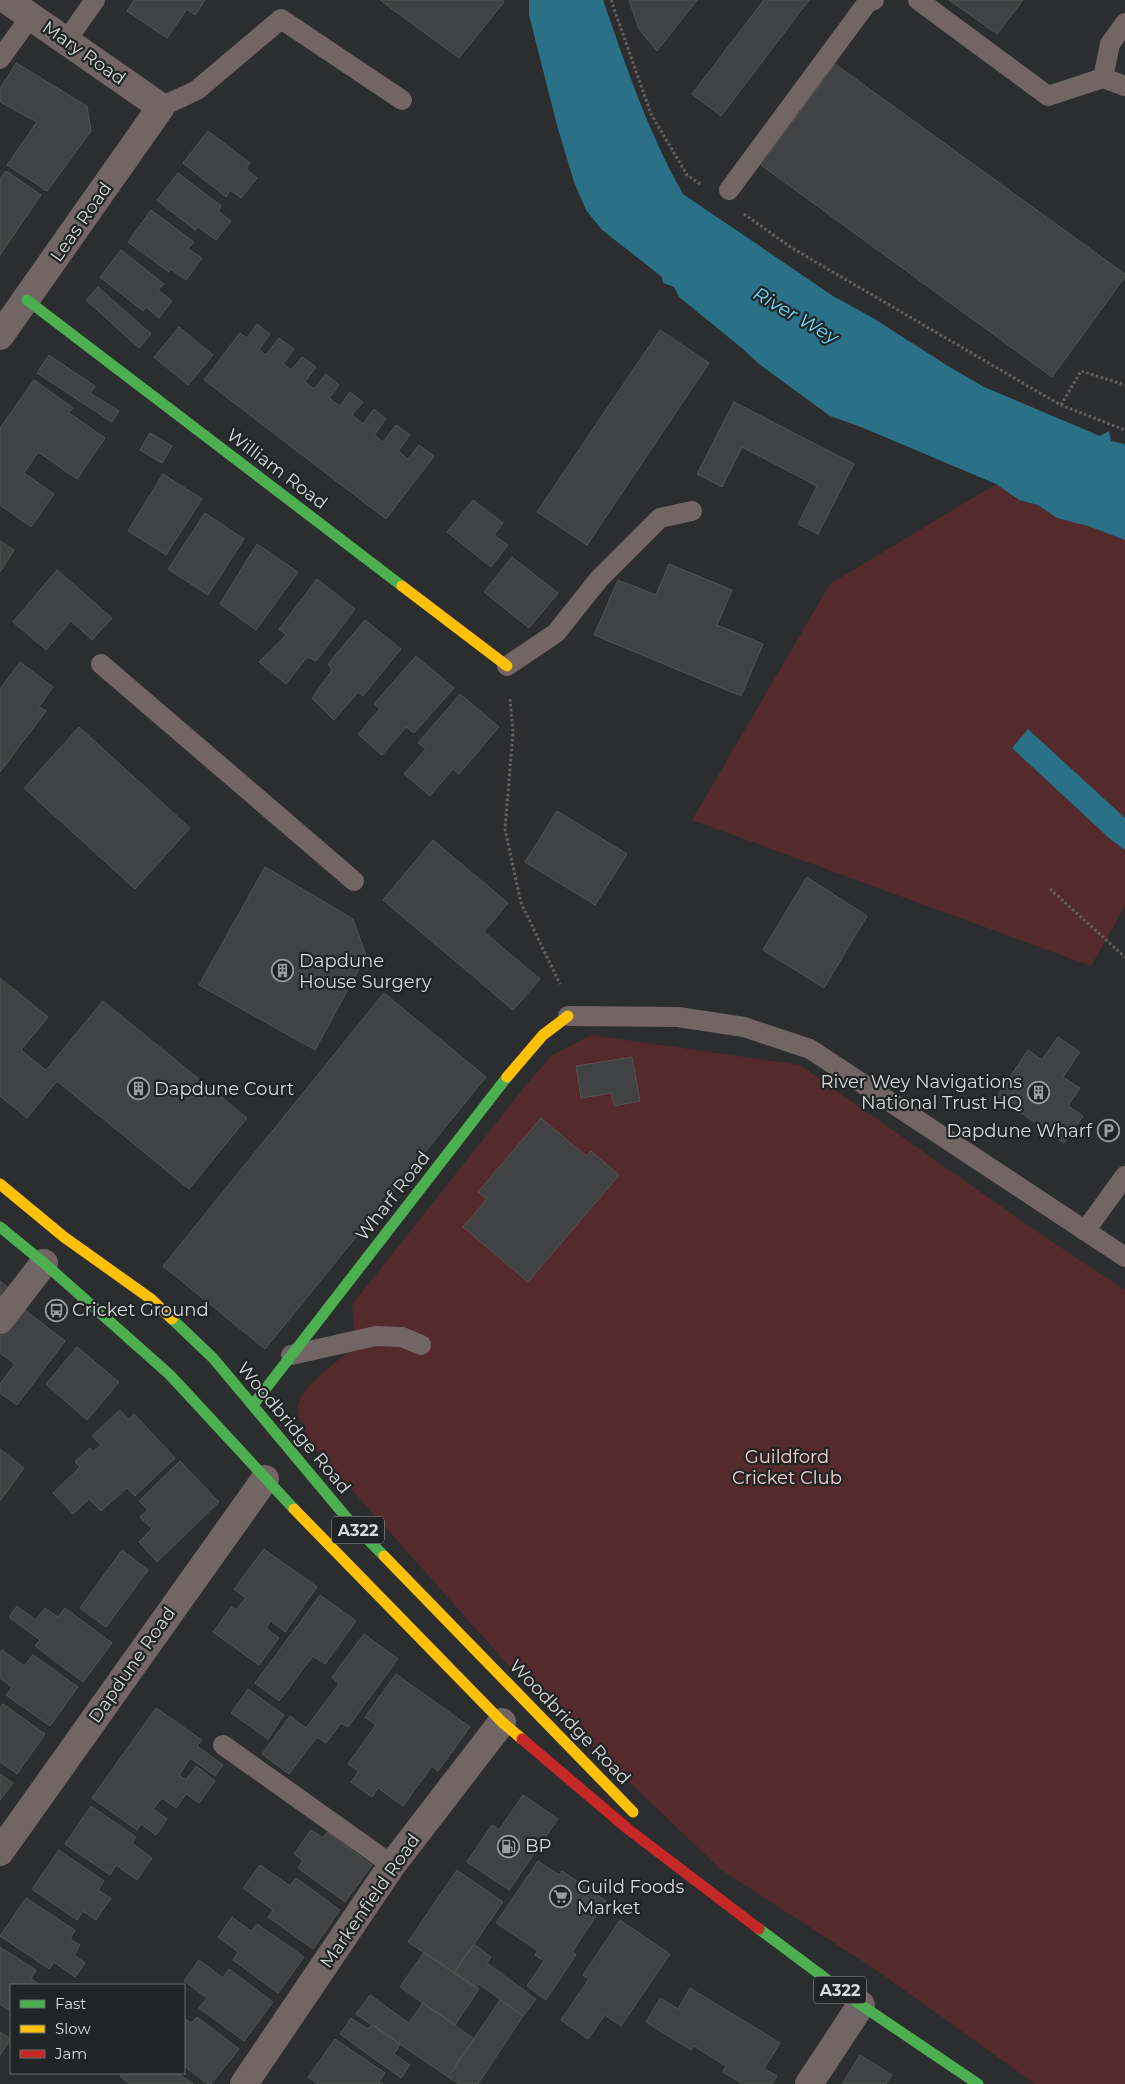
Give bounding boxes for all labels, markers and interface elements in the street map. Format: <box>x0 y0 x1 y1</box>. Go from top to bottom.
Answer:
street label: Mary Road <box>38 16 130 90</box>
street label: Leas Road <box>46 178 116 266</box>
water label: River Wey <box>749 282 844 350</box>
street label: William Road <box>222 424 332 514</box>
place label: Dapdune House Surgery <box>299 950 432 993</box>
building icon: Dapdune House Surgery <box>271 959 295 983</box>
place label: River Wey Navigations National Trust HQ <box>821 1071 1022 1114</box>
building icon: Dapdune Court <box>126 1077 150 1101</box>
place label: Dapdune Court <box>154 1078 294 1100</box>
building icon: River Wey Navigations National Trust HQ <box>1026 1080 1050 1104</box>
parking icon: Dapdune Wharf <box>1096 1119 1120 1143</box>
place label: Dapdune Wharf <box>946 1120 1093 1142</box>
street label: Wharf Road <box>351 1147 435 1245</box>
bus stop icon: Cricket Ground <box>44 1298 68 1322</box>
place label: Cricket Ground <box>72 1299 209 1321</box>
street label: Woodbridge Road <box>233 1358 355 1498</box>
park label: Guildford Cricket Club <box>732 1446 842 1489</box>
road number: A322 <box>332 1516 384 1544</box>
street label: Dapdune Road <box>84 1603 180 1727</box>
street label: Woodbridge Road <box>505 1655 635 1789</box>
street label: Markenfield Road <box>315 1830 425 1972</box>
fuel station icon: BP <box>497 1834 521 1858</box>
place label: BP <box>525 1835 552 1857</box>
place label: Guild Foods Market <box>577 1876 684 1919</box>
supermarket icon: Guild Foods Market <box>549 1885 573 1909</box>
road number: A322 <box>814 1976 866 2004</box>
legend <box>10 1984 185 2074</box>
text: Fast <box>55 1994 86 2013</box>
text: Slow <box>55 2019 91 2038</box>
text: Jam <box>54 2044 87 2063</box>

